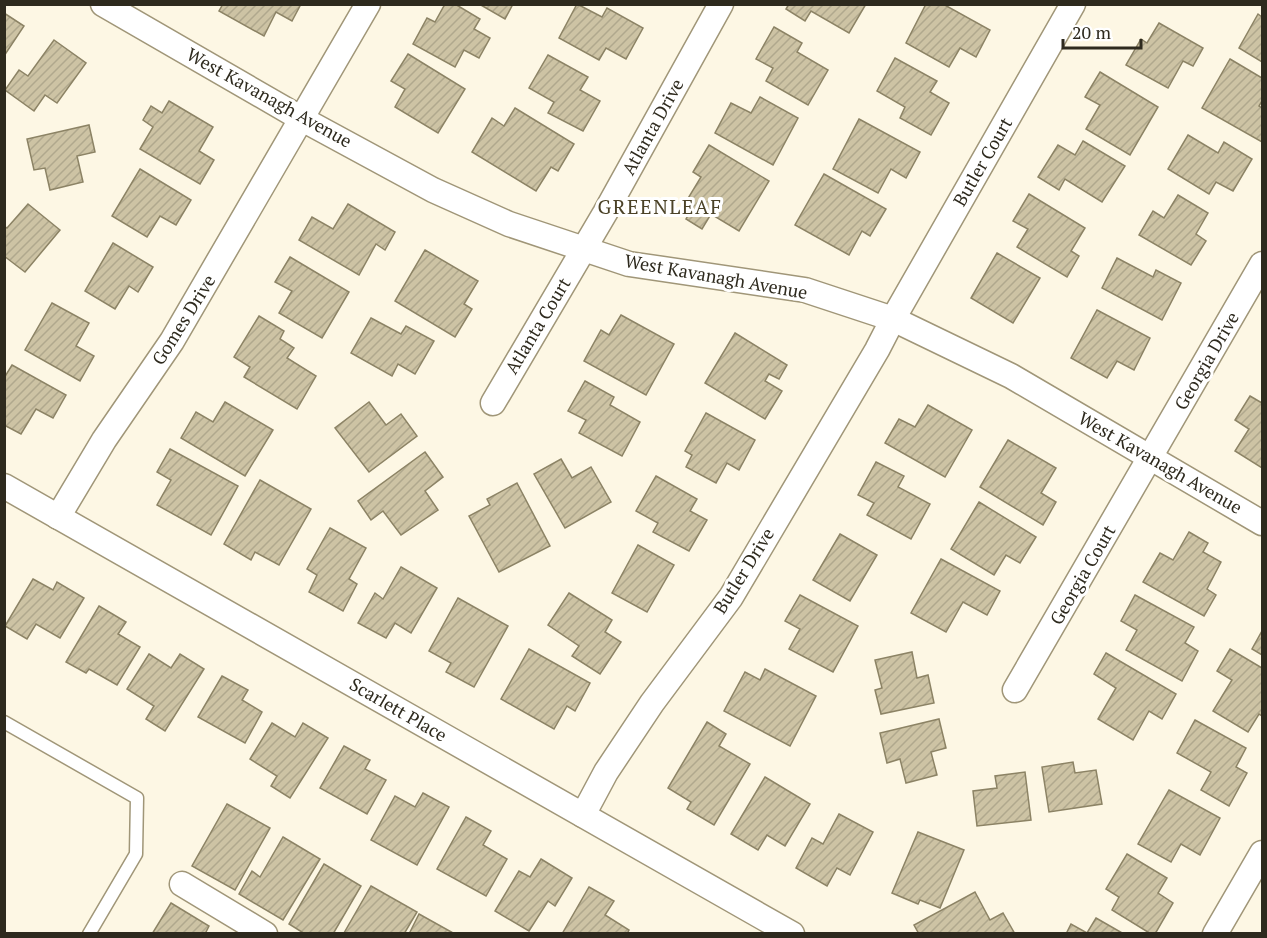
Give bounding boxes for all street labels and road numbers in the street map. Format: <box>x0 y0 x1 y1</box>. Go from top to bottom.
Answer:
street label: West Kavanagh Avenue <box>183 42 356 153</box>
street label: Atlanta Drive <box>616 74 688 179</box>
street label: Butler Court <box>947 112 1017 210</box>
street label: West Kavanagh Avenue <box>623 248 809 304</box>
street label: Gomes Drive <box>146 270 220 369</box>
street label: Atlanta Court <box>499 273 576 378</box>
street label: Georgia Drive <box>1168 307 1244 414</box>
street label: West Kavanagh Avenue <box>1074 405 1247 519</box>
street label: Georgia Court <box>1044 520 1121 629</box>
street label: Butler Drive <box>707 523 779 618</box>
street label: Scarlett Place <box>345 672 452 747</box>

